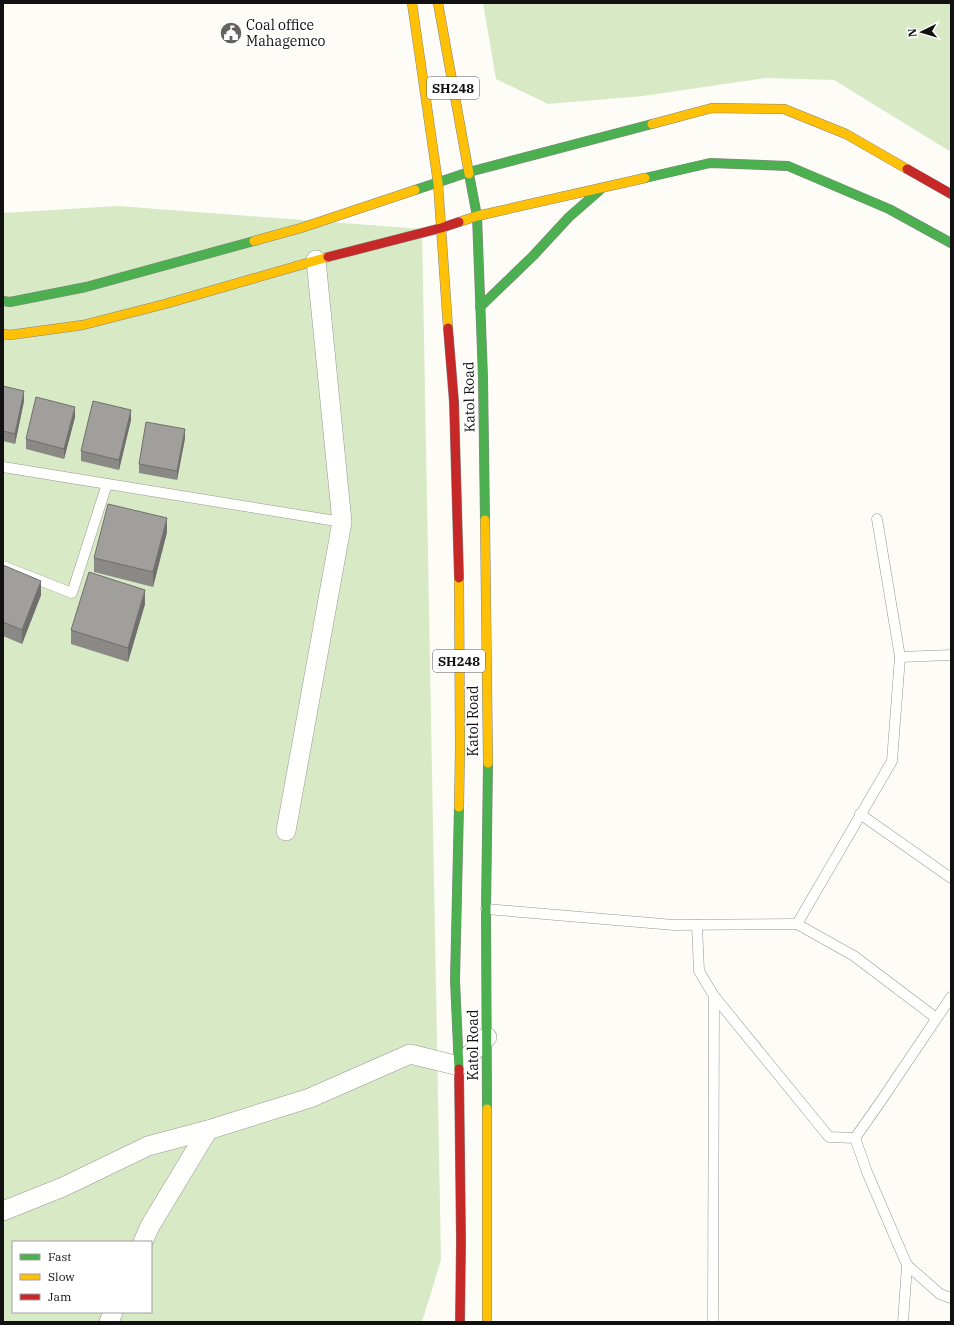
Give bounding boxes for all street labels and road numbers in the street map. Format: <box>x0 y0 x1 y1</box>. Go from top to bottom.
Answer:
road number: SH248 <box>427 77 479 99</box>
street label: Katol Road <box>459 361 479 433</box>
road number: SH248 <box>433 650 485 672</box>
street label: Katol Road <box>464 685 482 756</box>
street label: Katol Road <box>464 1009 482 1080</box>

